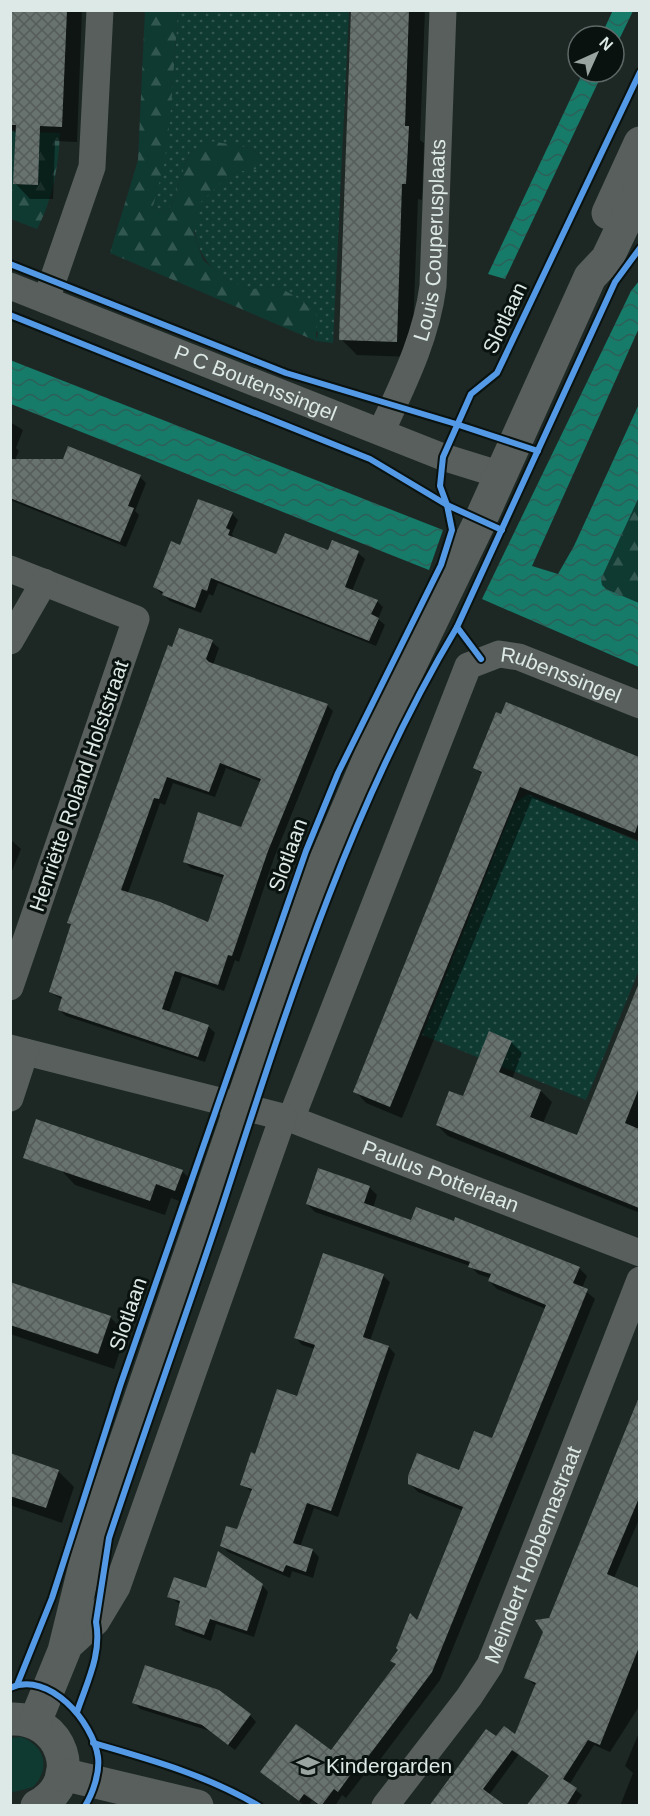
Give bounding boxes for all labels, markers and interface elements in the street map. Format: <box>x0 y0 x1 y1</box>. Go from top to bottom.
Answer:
north arrow <box>566 24 626 84</box>
text: N <box>596 34 616 54</box>
street label: Louis Couperusplaats <box>409 139 449 344</box>
street label: Slotlaan <box>478 279 531 357</box>
street label: P C Boutenssingel <box>171 340 340 425</box>
street label: Rubenssingel <box>499 642 625 707</box>
street label: Henriëtte Roland Holststraat <box>25 657 132 914</box>
street label: Slotlaan <box>264 815 311 894</box>
street label: Paulus Potterlaan <box>359 1135 522 1216</box>
street label: Slotlaan <box>104 1274 151 1353</box>
street label: Meindert Hobbemastraat <box>480 1443 585 1667</box>
school or university icon: Kindergarden <box>295 1753 321 1779</box>
place label: Kindergarden <box>326 1754 452 1777</box>

